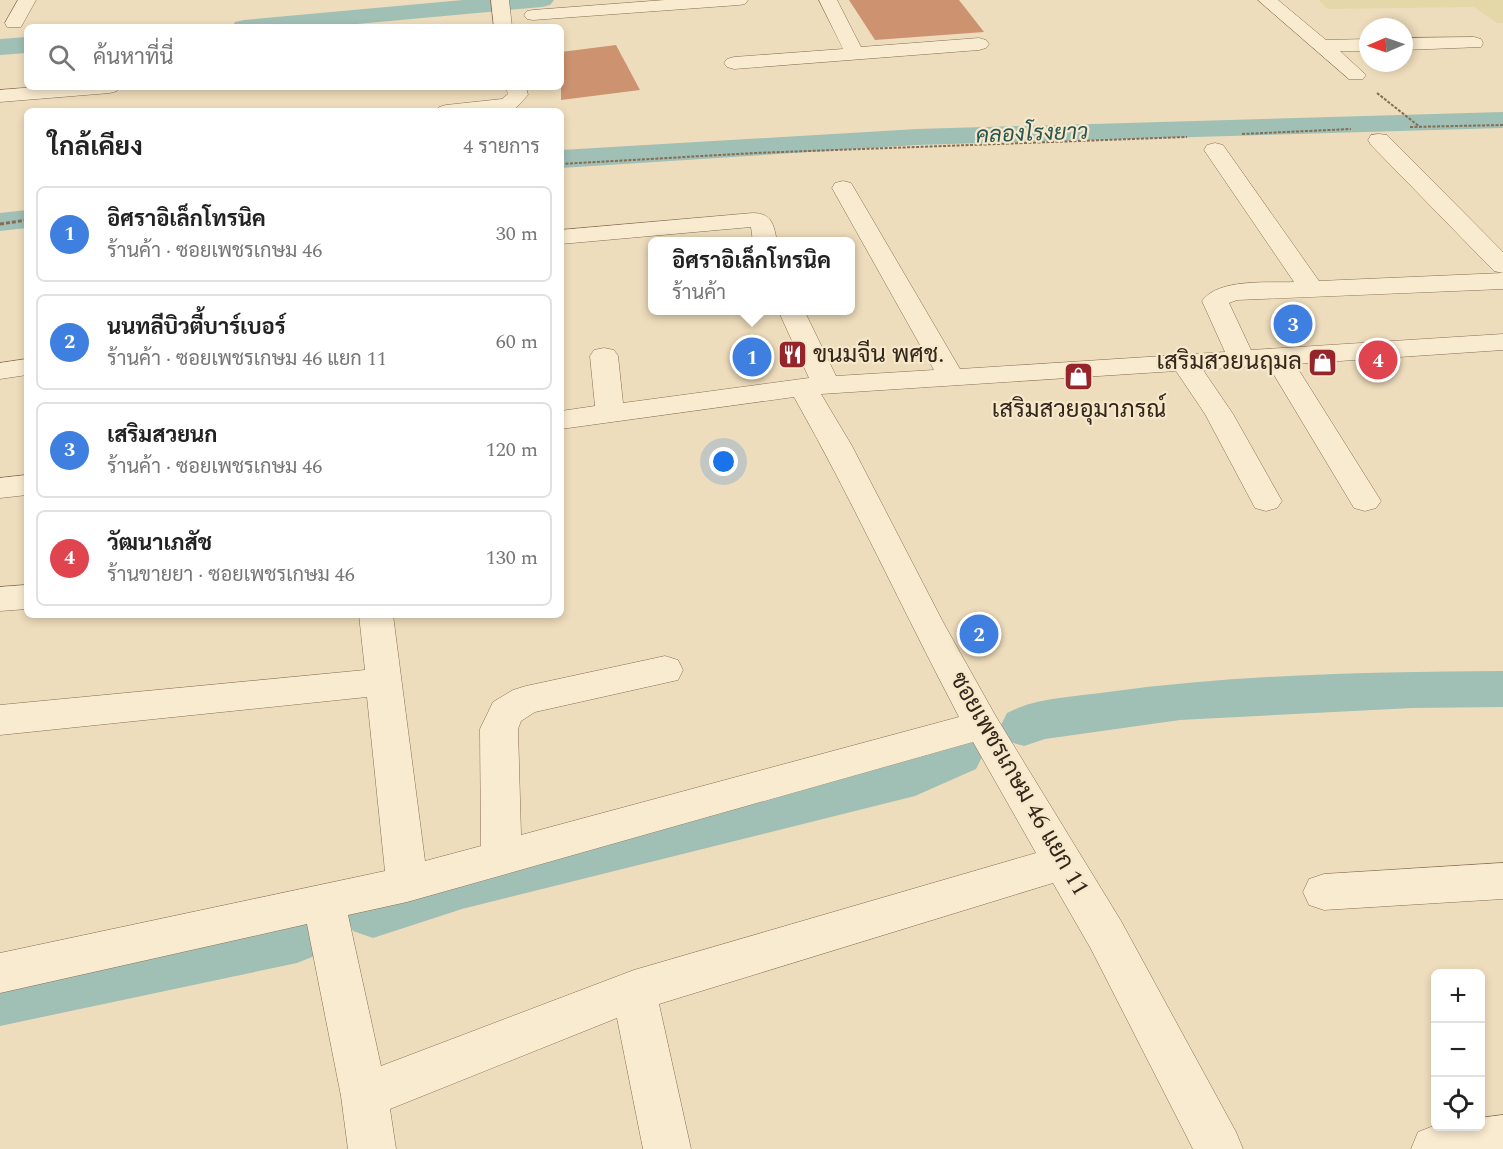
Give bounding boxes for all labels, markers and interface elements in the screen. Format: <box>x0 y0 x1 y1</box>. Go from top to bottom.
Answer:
north arrow <box>1359 18 1413 72</box>
search box <box>24 24 564 90</box>
icon: search <box>45 41 78 74</box>
text: ค้นหาที่นี่ <box>93 41 173 74</box>
water label: คลองโรงยาว <box>975 116 1089 152</box>
text: ใกล้เคียง <box>48 127 143 167</box>
text: 4 รายการ <box>463 132 540 162</box>
text: อิศราอิเล็กโทรนิค <box>107 203 266 236</box>
text: 1 <box>64 219 75 249</box>
text: 30 m <box>496 219 538 249</box>
text: ร้านค้า · ซอยเพชรเกษม 46 <box>107 236 322 266</box>
popup <box>648 237 855 315</box>
text: อิศราอิเล็กโทรนิค <box>672 245 831 278</box>
text: ร้านค้า <box>672 278 726 308</box>
pin: 3 <box>1274 302 1312 346</box>
text: นนทลีบิวตี้บาร์เบอร์ <box>107 311 286 344</box>
text: 2 <box>64 327 75 357</box>
text: 60 m <box>496 327 538 357</box>
pin: 1 <box>732 334 771 380</box>
place label: ขนมจีน พศช. <box>813 337 944 373</box>
pin: 4 <box>1358 338 1398 382</box>
restaurant icon: ขนมจีน พศช. <box>776 339 808 371</box>
text: ร้านค้า · ซอยเพชรเกษม 46 แยก 11 <box>107 344 387 374</box>
place label: เสริมสวยนฤมล <box>1156 344 1302 380</box>
shop icon: เสริมสวยนฤมล <box>1307 346 1339 378</box>
shop icon: เสริมสวยอุมาภรณ์ <box>1063 361 1095 393</box>
place label: เสริมสวยอุมาภรณ์ <box>992 392 1166 428</box>
text: เสริมสวยนก <box>107 419 218 452</box>
text: 3 <box>64 435 75 465</box>
text: 120 m <box>486 435 538 465</box>
your location <box>709 447 738 476</box>
text: ร้านค้า · ซอยเพชรเกษม 46 <box>107 452 322 482</box>
text: วัฒนาเภสัช <box>107 527 212 560</box>
text: 4 <box>64 543 75 573</box>
text: 130 m <box>486 543 538 573</box>
text: ร้านขายยา · ซอยเพชรเกษม 46 <box>107 560 355 590</box>
pin: 2 <box>960 612 998 656</box>
street label: ซอยเพชรเกษม 46 แยก 11 <box>940 665 1098 903</box>
map controls <box>1431 969 1485 1131</box>
button: + <box>1431 969 1485 1023</box>
button: − <box>1431 1023 1485 1077</box>
button: locate <box>1431 1077 1485 1131</box>

